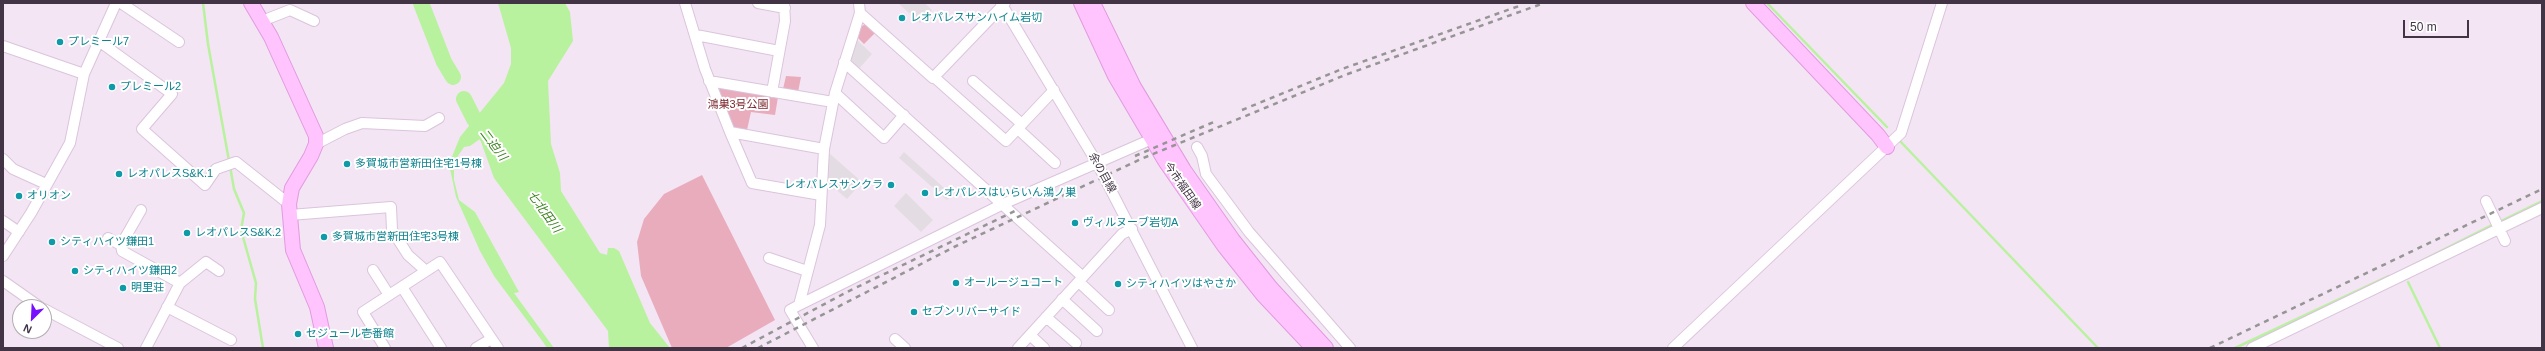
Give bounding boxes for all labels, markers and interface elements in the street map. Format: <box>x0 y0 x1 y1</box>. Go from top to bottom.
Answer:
place label: レオパレスサンハイム岩切 <box>910 11 1042 25</box>
scale bar <box>2405 12 2471 38</box>
marker: レオパレスサンハイム岩切 <box>897 13 907 23</box>
text: 50 m <box>2410 20 2437 34</box>
place label: プレミール7 <box>68 35 129 49</box>
marker: プレミール7 <box>55 37 65 47</box>
place label: プレミール2 <box>120 80 181 94</box>
marker: プレミール2 <box>107 82 117 92</box>
park label: 鴻巣3号公園 <box>707 98 769 112</box>
water label: 二迫川 <box>476 126 510 164</box>
street label: 余の目線 <box>1086 151 1118 195</box>
place label: 多賀城市営新田住宅1号棟 <box>355 157 482 171</box>
marker: 多賀城市営新田住宅1号棟 <box>342 159 352 169</box>
street label: 今市福田線 <box>1161 160 1203 212</box>
place label: レオパレスS&K.1 <box>127 167 213 181</box>
marker: レオパレスS&K.1 <box>114 169 124 179</box>
place label: レオパレスサンクラ <box>784 178 883 192</box>
marker: レオパレスサンクラ <box>886 180 896 190</box>
place label: レオパレスはいらいん鴻ノ巣 <box>933 186 1076 200</box>
water label: 七北田川 <box>524 188 564 236</box>
marker: レオパレスはいらいん鴻ノ巣 <box>920 188 930 198</box>
place label: オリオン <box>27 189 71 203</box>
marker: オリオン <box>14 191 24 201</box>
place label: ヴィルヌーブ岩切A <box>1083 216 1178 230</box>
marker: ヴィルヌーブ岩切A <box>1070 218 1080 228</box>
place label: レオパレスS&K.2 <box>195 226 281 240</box>
marker: レオパレスS&K.2 <box>182 228 192 238</box>
place label: 多賀城市営新田住宅3号棟 <box>332 230 459 244</box>
marker: 多賀城市営新田住宅3号棟 <box>319 232 329 242</box>
place label: シティハイツ鎌田1 <box>60 235 154 249</box>
marker: シティハイツ鎌田1 <box>47 237 57 247</box>
place label: シティハイツ鎌田2 <box>83 264 177 278</box>
marker: シティハイツ鎌田2 <box>70 266 80 276</box>
place label: オールージュコート <box>964 276 1063 290</box>
place label: シティハイツはやさか <box>1126 277 1236 291</box>
marker: オールージュコート <box>951 278 961 288</box>
marker: シティハイツはやさか <box>1113 279 1123 289</box>
place label: 明里荘 <box>131 281 164 295</box>
marker: 明里荘 <box>118 283 128 293</box>
north arrow <box>12 299 52 339</box>
place label: セブンリバーサイド <box>922 305 1021 319</box>
marker: セブンリバーサイド <box>909 307 919 317</box>
text: N <box>21 322 34 336</box>
place label: セジュール壱番館 <box>306 327 394 341</box>
marker: セジュール壱番館 <box>293 329 303 339</box>

